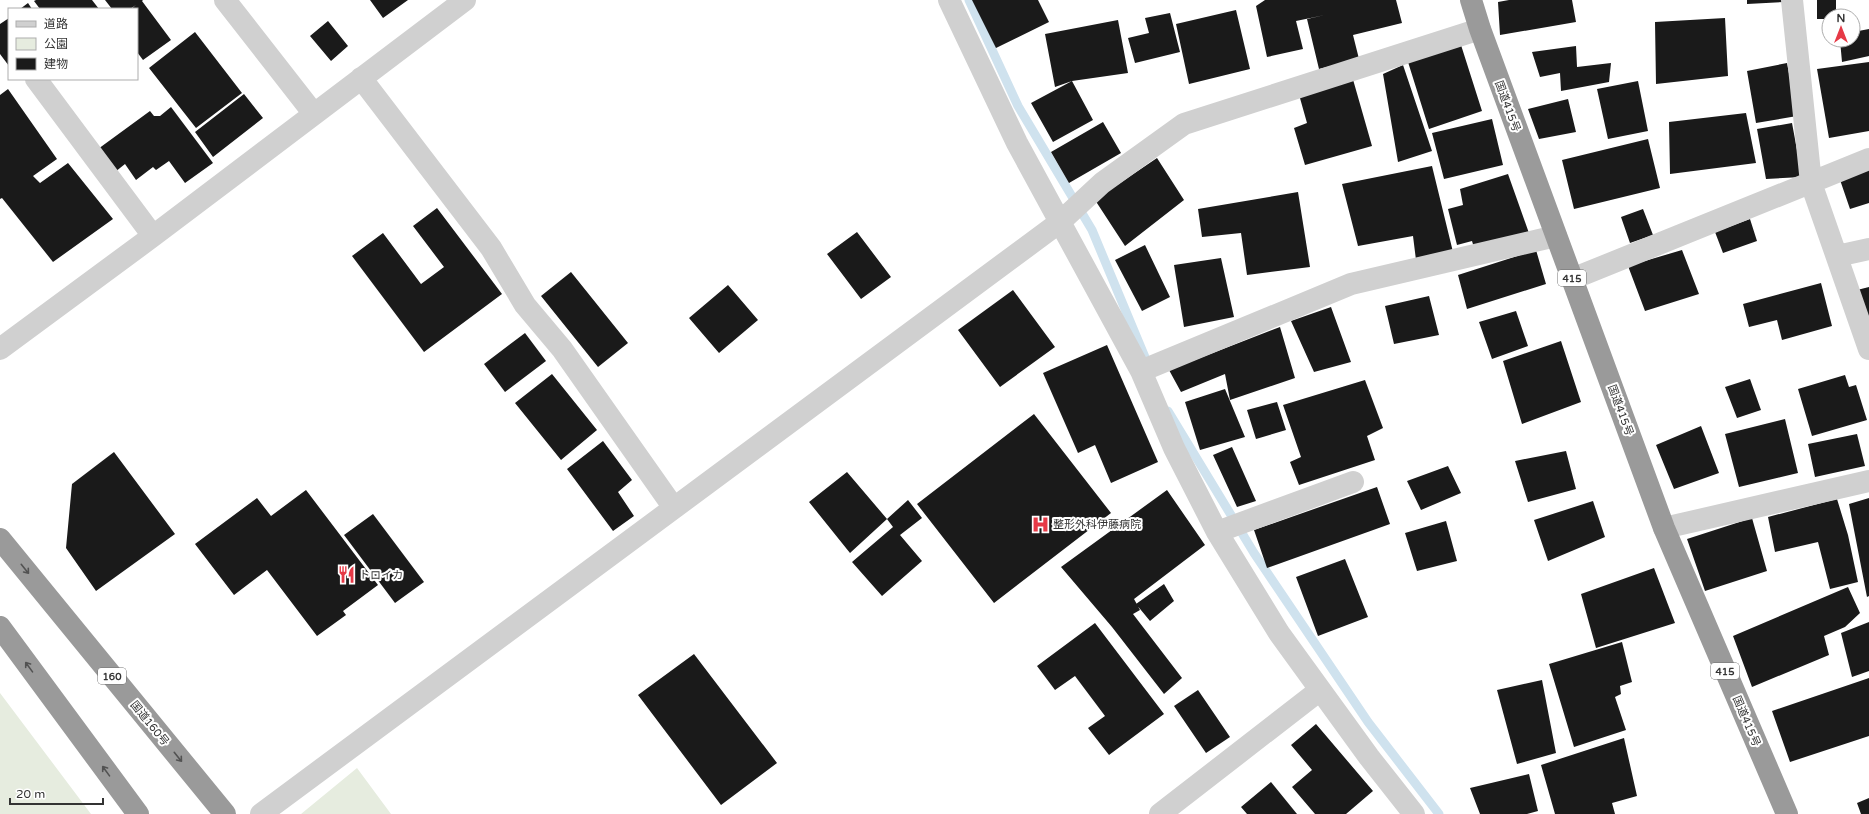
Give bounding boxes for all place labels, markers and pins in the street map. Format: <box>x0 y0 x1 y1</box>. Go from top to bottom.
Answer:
hospital icon: 整形外科伊藤病院 <box>1030 514 1050 534</box>
place label: 整形外科伊藤病院 <box>1053 518 1141 531</box>
restaurant icon: トロイカ <box>336 565 356 585</box>
place label: トロイカ <box>359 569 403 582</box>

